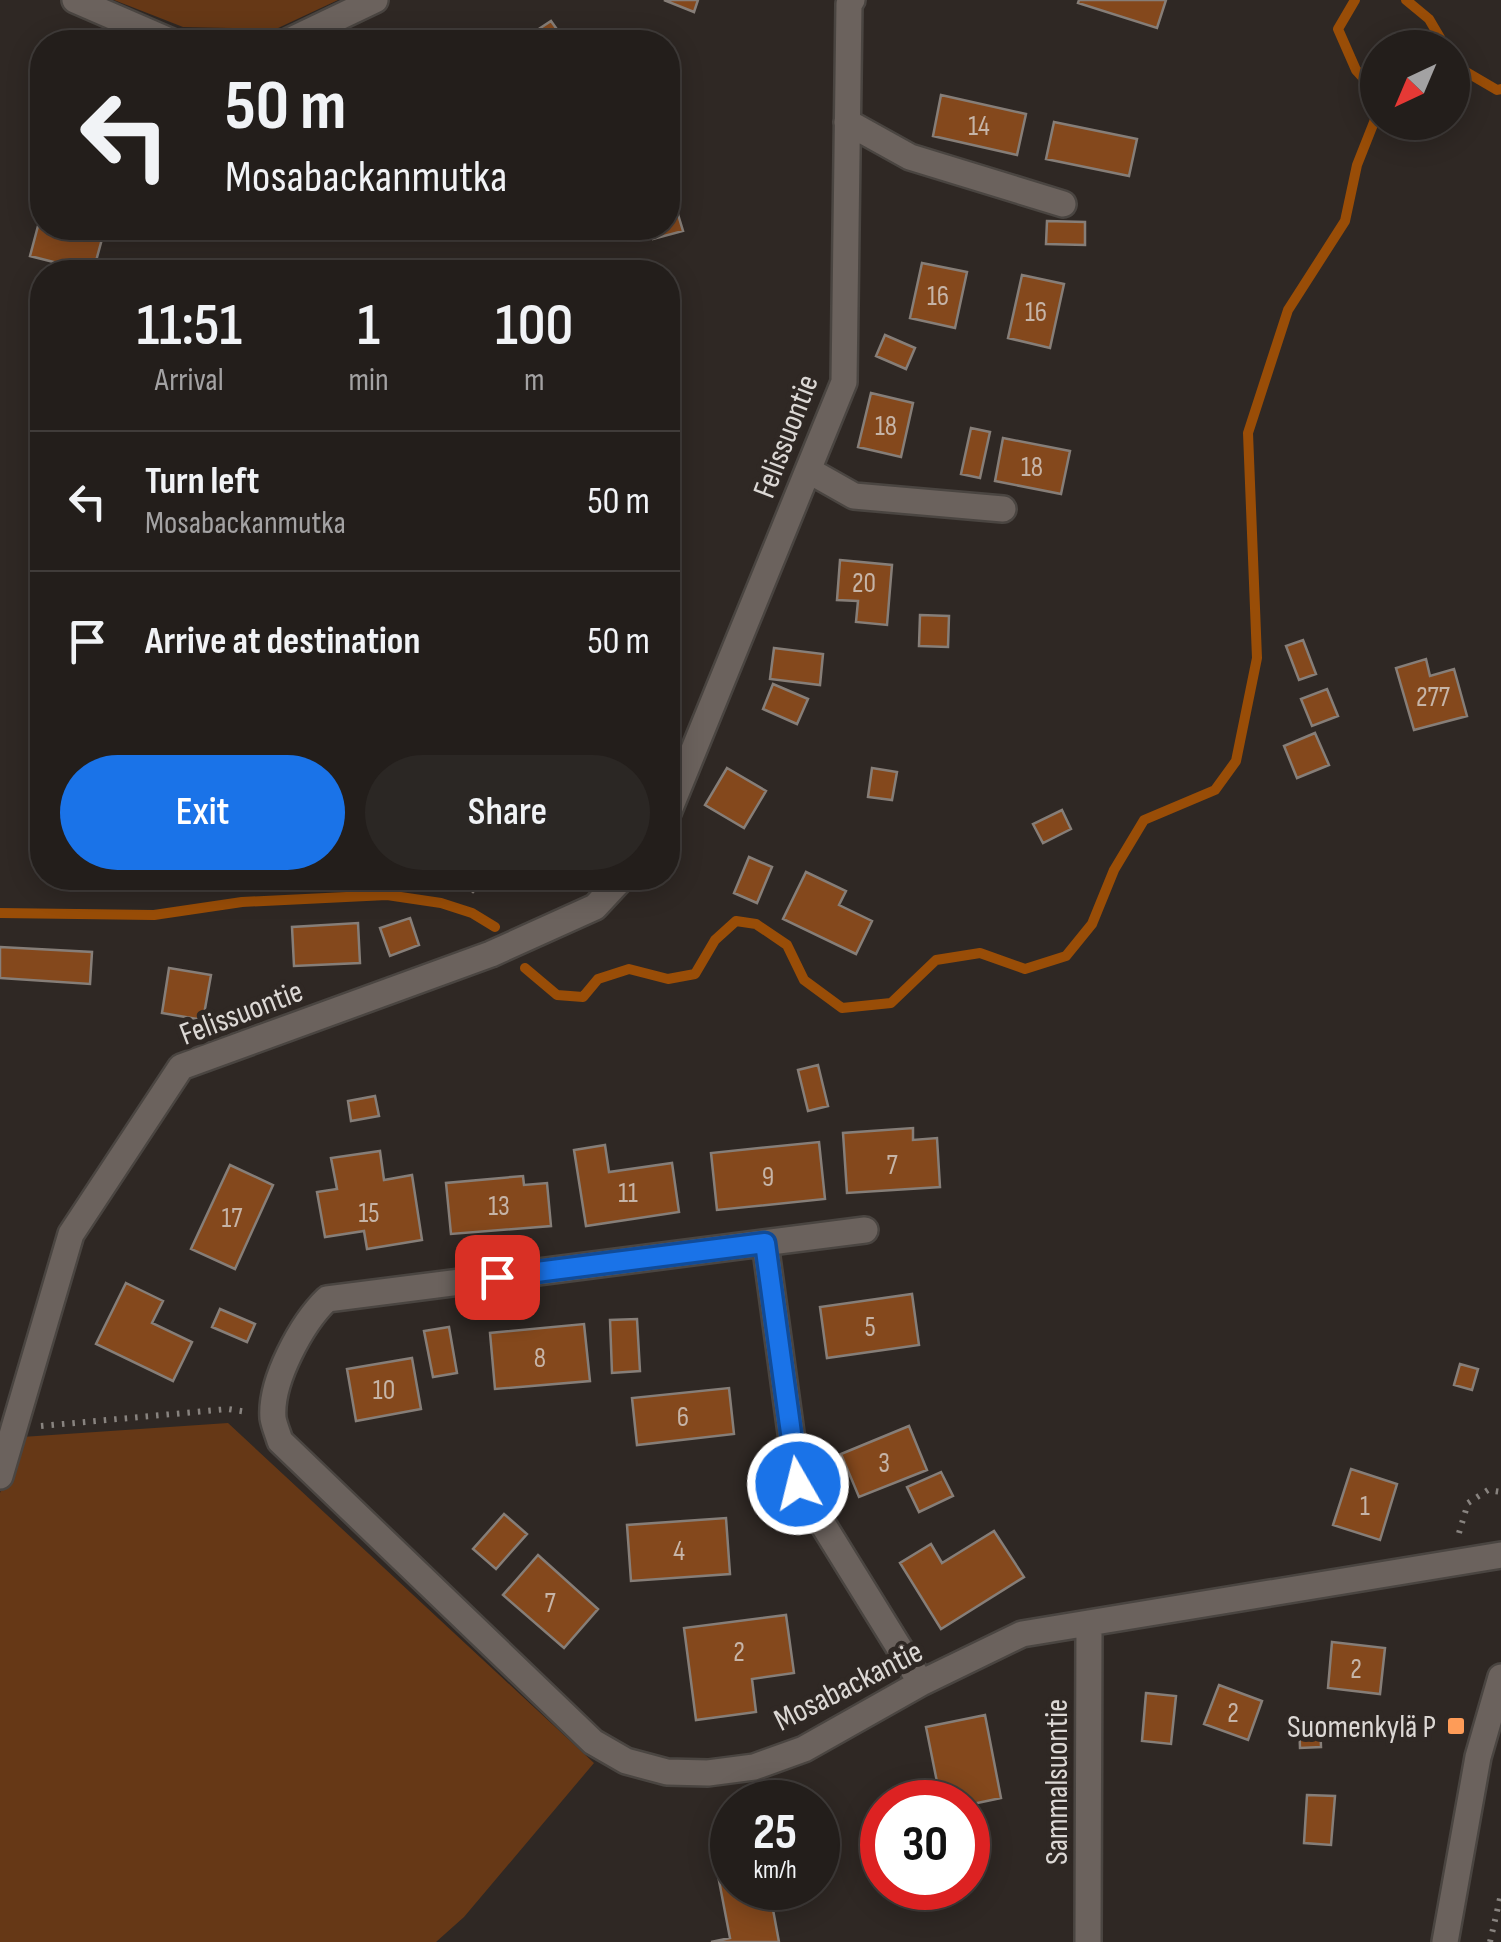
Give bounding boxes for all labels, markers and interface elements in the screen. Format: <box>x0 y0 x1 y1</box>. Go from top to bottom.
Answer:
north arrow <box>1360 30 1470 140</box>
map controls <box>1360 30 1470 140</box>
text: 50 m <box>225 65 346 149</box>
icon: left <box>60 70 190 200</box>
house number: 14 <box>968 110 990 143</box>
text: Mosabackanmutka <box>225 150 507 205</box>
house number: 16 <box>927 280 949 313</box>
text: 11:51 <box>137 290 242 362</box>
text: 1 <box>357 290 380 362</box>
text: 100 <box>495 290 573 362</box>
house number: 16 <box>1025 296 1047 329</box>
text: Arrival <box>155 361 224 400</box>
text: min <box>349 361 389 400</box>
text: m <box>524 361 545 400</box>
street label: Felissuontie <box>745 369 828 504</box>
house number: 18 <box>875 410 897 443</box>
house number: 18 <box>1021 451 1043 484</box>
text: Turn left <box>145 459 259 504</box>
icon: left <box>60 474 115 529</box>
text: 50 m <box>587 479 650 524</box>
text: Mosabackanmutka <box>145 504 346 543</box>
house number: 20 <box>852 567 876 600</box>
icon: arrive <box>60 614 115 669</box>
text: Arrive at destination <box>145 619 420 664</box>
text: 50 m <box>587 619 650 664</box>
house number: 277 <box>1416 681 1450 714</box>
button: Exit <box>60 755 345 870</box>
button: Share <box>365 755 650 870</box>
street label: Felissuontie <box>174 972 309 1055</box>
house number: 7 <box>886 1149 898 1182</box>
house number: 9 <box>762 1161 774 1194</box>
house number: 11 <box>618 1177 638 1210</box>
house number: 13 <box>488 1190 510 1223</box>
house number: 15 <box>358 1197 380 1230</box>
house number: 17 <box>222 1202 242 1235</box>
pin <box>455 1235 540 1320</box>
icon: arrive <box>470 1250 525 1305</box>
house number: 5 <box>864 1311 876 1344</box>
house number: 8 <box>534 1342 546 1375</box>
house number: 10 <box>373 1374 395 1407</box>
house number: 6 <box>677 1401 689 1434</box>
position arrow <box>746 1432 850 1536</box>
house number: 3 <box>878 1447 890 1480</box>
house number: 1 <box>1360 1490 1370 1523</box>
house number: 4 <box>673 1535 685 1568</box>
house number: 7 <box>544 1587 556 1620</box>
street label: Mosabackantie <box>768 1632 929 1740</box>
house number: 2 <box>733 1636 745 1669</box>
house number: 2 <box>1350 1653 1362 1686</box>
house number: 2 <box>1227 1697 1239 1730</box>
street label: Sammalsuontie <box>1038 1699 1077 1865</box>
place label: Suomenkylä P <box>1287 1708 1436 1747</box>
marker: Suomenkylä P <box>1445 1715 1467 1737</box>
speed limit sign: 30 <box>860 1780 990 1910</box>
text: 25 <box>753 1803 797 1863</box>
text: km/h <box>753 1855 797 1886</box>

